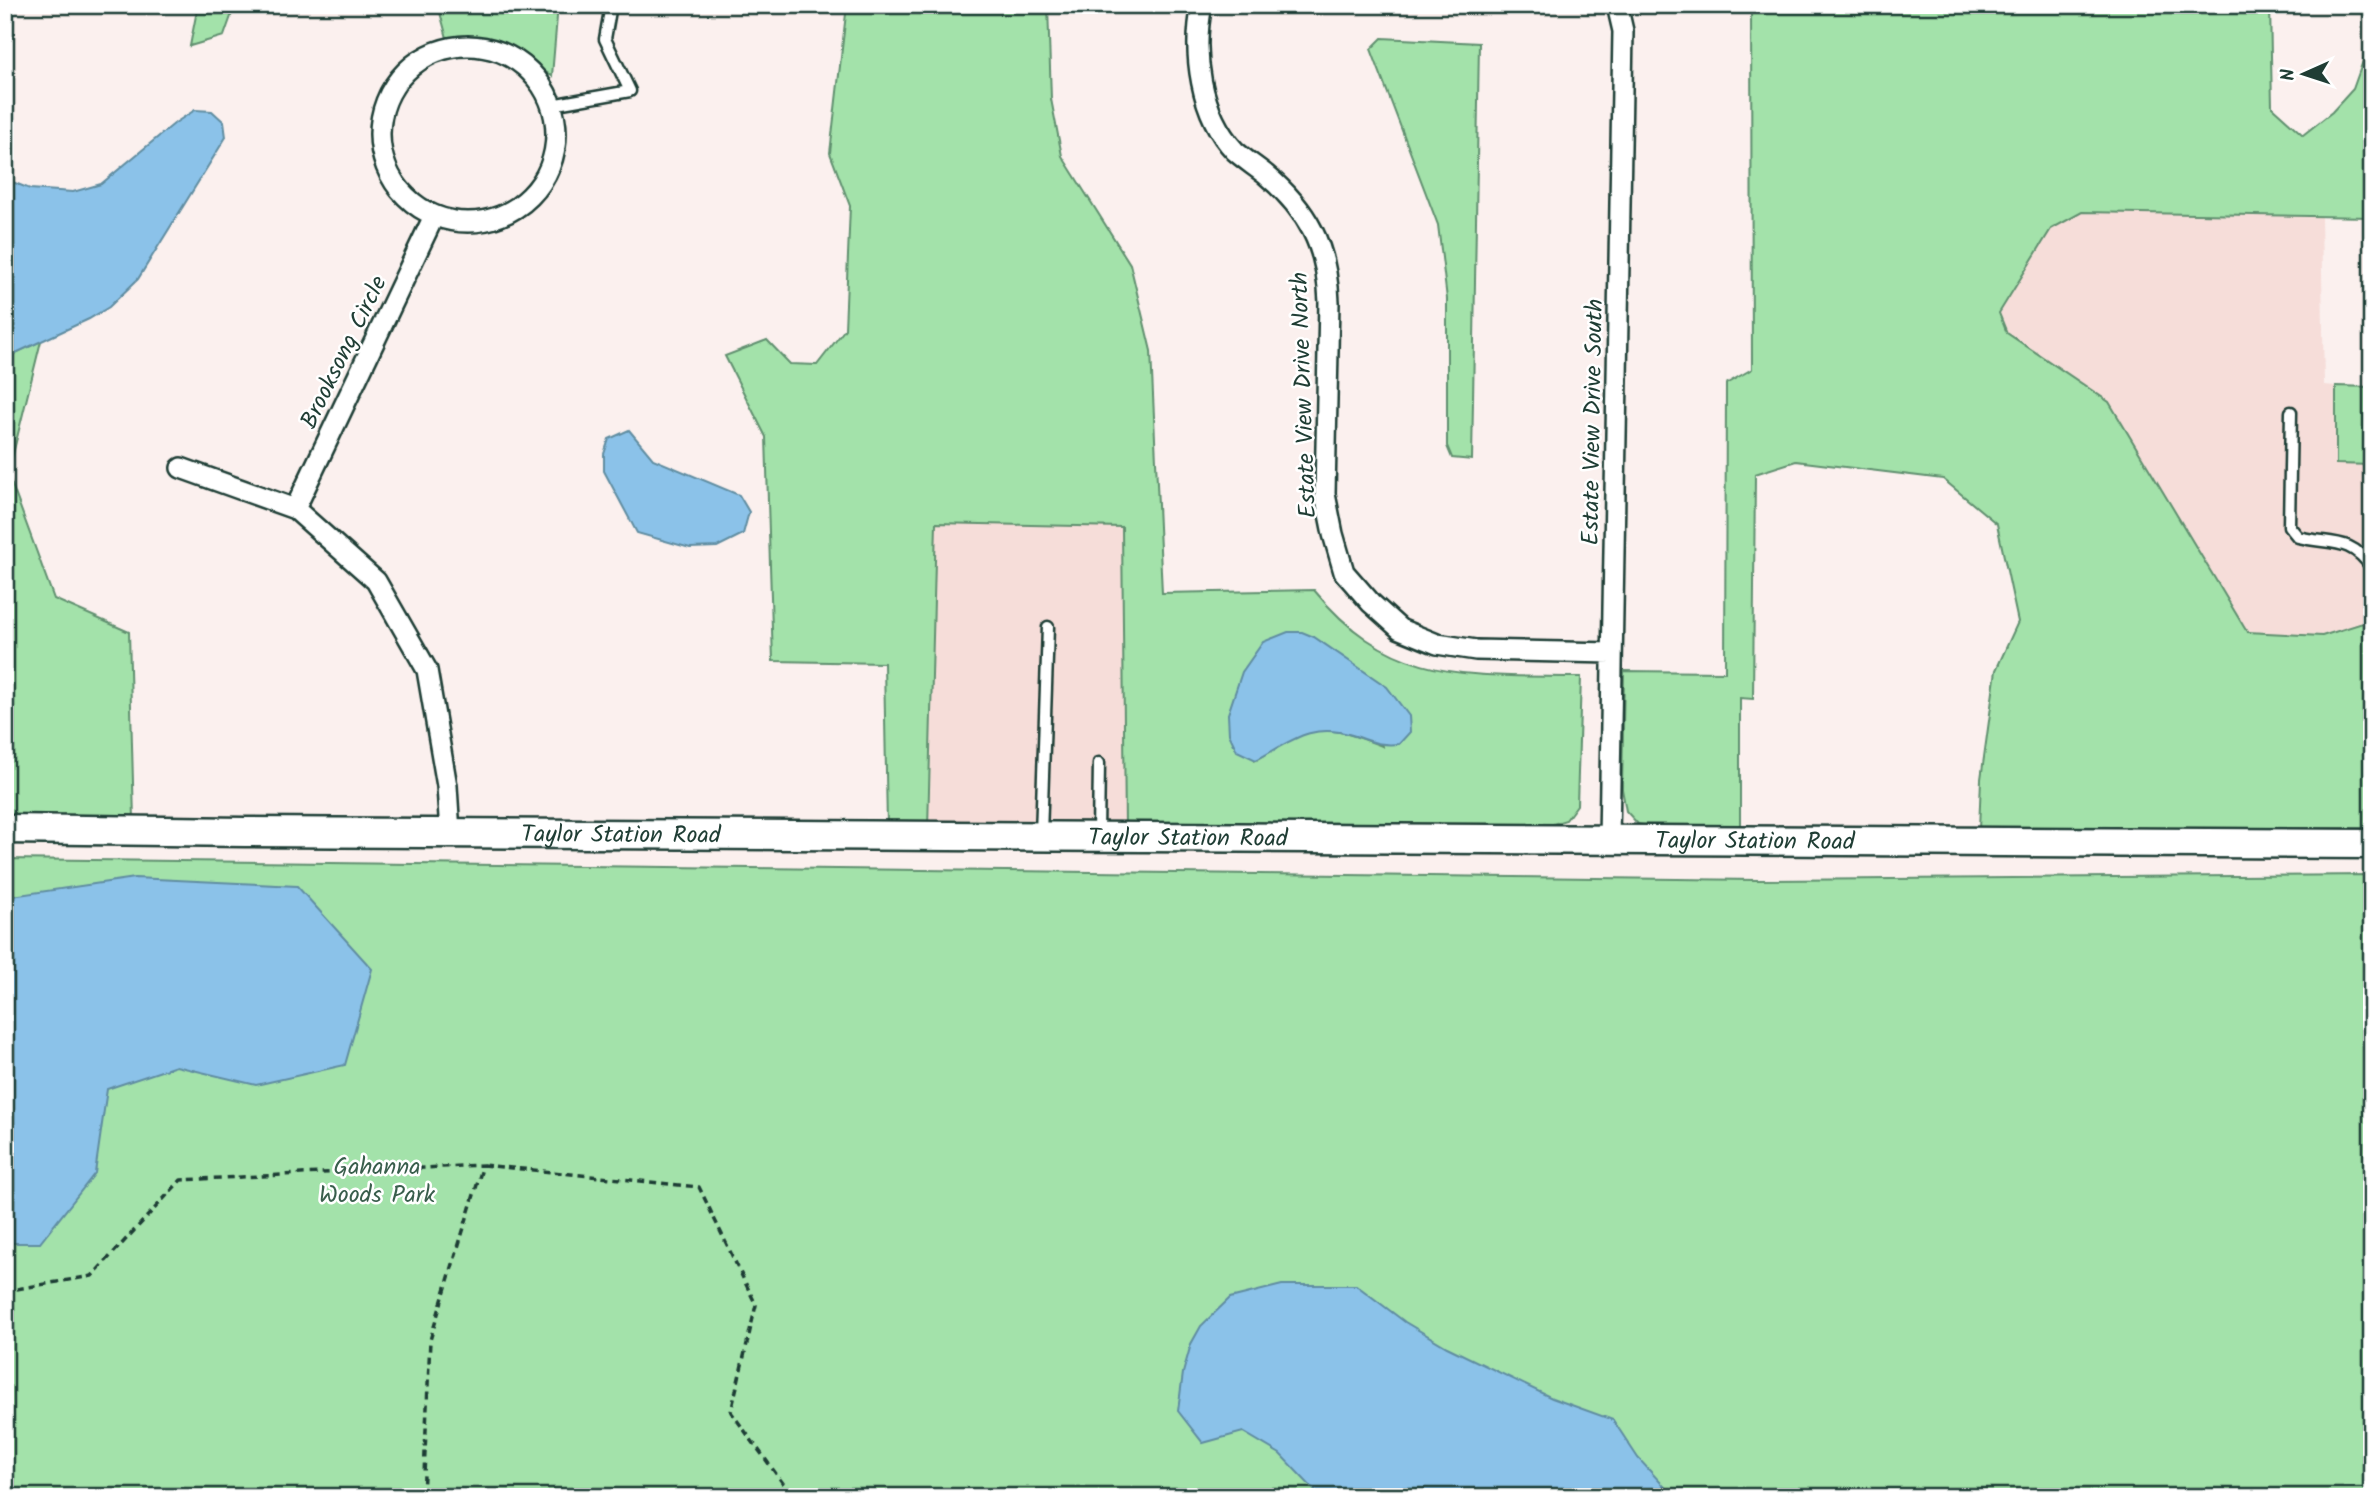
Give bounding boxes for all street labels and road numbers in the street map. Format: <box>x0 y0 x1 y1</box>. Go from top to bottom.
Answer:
street label: Brooksong Circle <box>290 269 398 436</box>
street label: Estate View Drive North <box>1281 271 1328 519</box>
street label: Estate View Drive South <box>1572 298 1615 546</box>
street label: Taylor Station Road <box>521 816 722 856</box>
street label: Taylor Station Road <box>1088 819 1289 859</box>
street label: Taylor Station Road <box>1655 822 1856 862</box>

